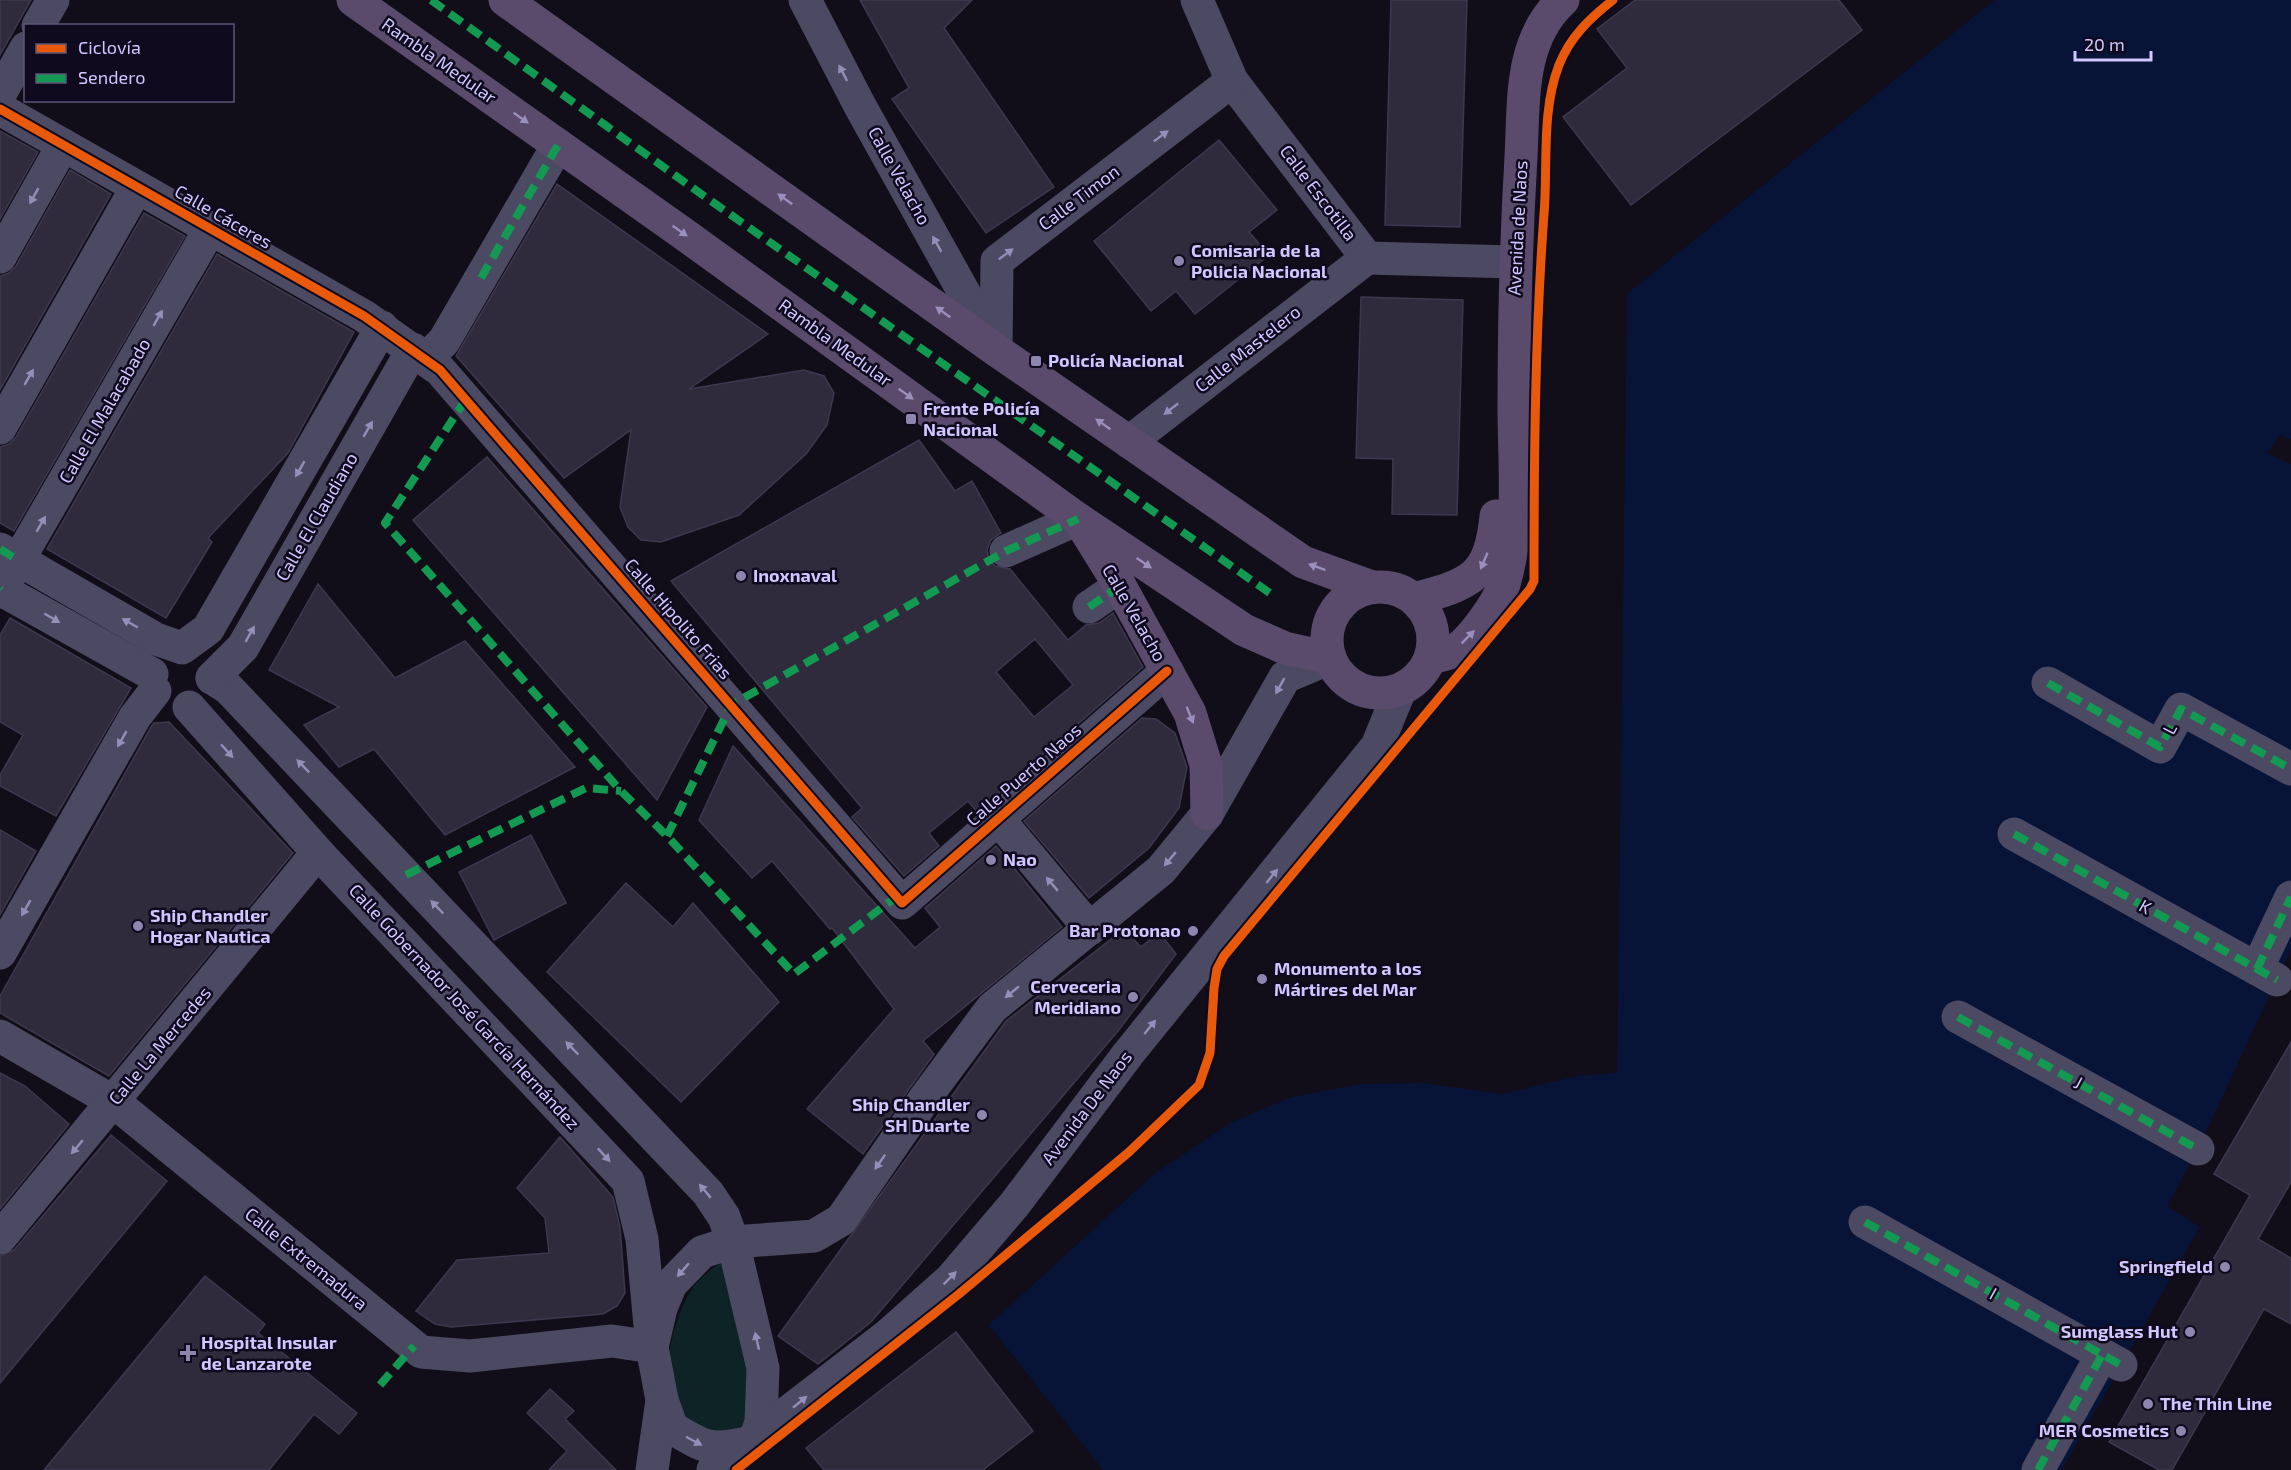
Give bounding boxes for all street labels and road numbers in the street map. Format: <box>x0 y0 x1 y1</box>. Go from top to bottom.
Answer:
street label: Rambla Medular <box>378 13 501 108</box>
street label: Calle Velacho <box>864 123 936 228</box>
street label: Calle Escotilla <box>1276 140 1362 245</box>
street label: Calle Timon <box>1034 160 1123 235</box>
street label: Avenida de Naos <box>1502 160 1532 296</box>
street label: Calle Cáceres <box>171 179 276 253</box>
street label: Rambla Medular <box>775 294 897 391</box>
street label: Calle Mastelero <box>1190 300 1305 396</box>
street label: Calle El Malacabado <box>54 334 155 487</box>
street label: Calle El Claudiano <box>270 448 362 585</box>
street label: Calle Hipolito Frias <box>620 554 737 683</box>
street label: Calle Velacho <box>1098 560 1172 665</box>
street label: Calle Puerto Naos <box>961 718 1085 830</box>
street label: L <box>2157 719 2181 738</box>
street label: Calle Gobernador José García Hernández <box>345 879 585 1134</box>
street label: K <box>2135 894 2156 918</box>
street label: Calle La Mercedes <box>103 982 215 1109</box>
street label: Avenida De Naos <box>1036 1046 1136 1169</box>
street label: J <box>2070 1071 2086 1093</box>
street label: Calle Extremadura <box>241 1202 372 1314</box>
street label: I <box>1986 1282 2001 1304</box>

